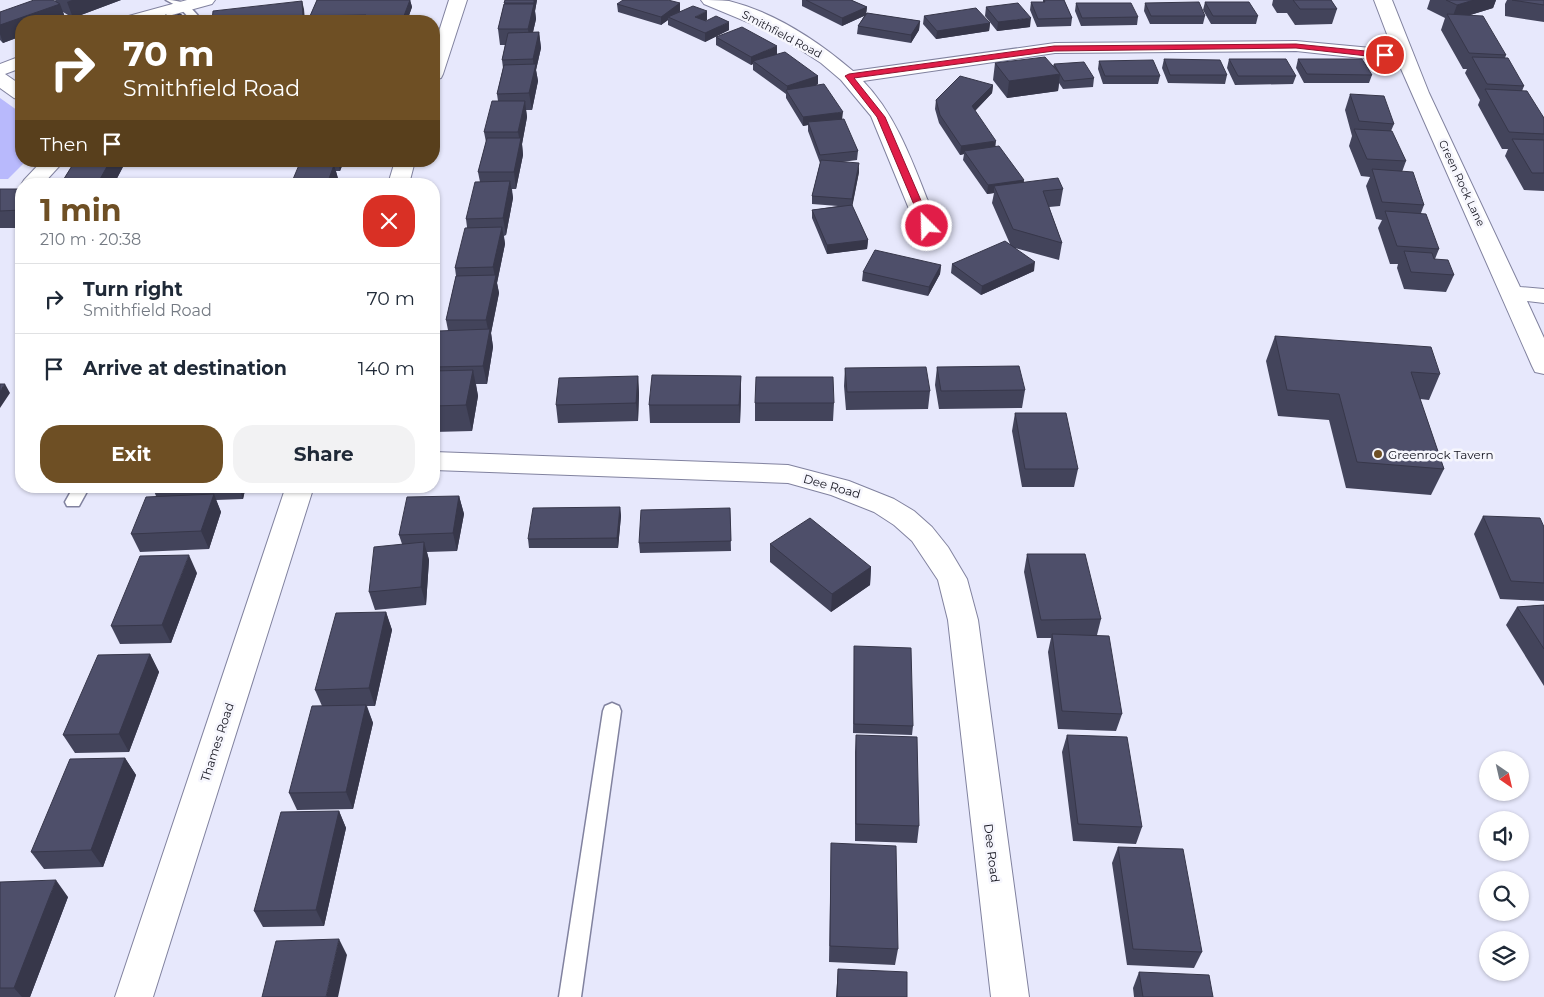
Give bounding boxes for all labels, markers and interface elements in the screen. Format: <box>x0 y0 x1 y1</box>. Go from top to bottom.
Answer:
street label: Smithfield Road <box>740 7 824 61</box>
text: 70 m <box>123 32 214 75</box>
pin <box>1364 34 1406 76</box>
icon: right <box>40 35 105 100</box>
icon: arrive <box>1371 41 1399 69</box>
text: Smithfield Road <box>123 75 300 102</box>
icon: arrive <box>98 130 126 158</box>
text: Then <box>40 133 88 156</box>
street label: Green Rock Lane <box>1436 138 1488 229</box>
text: 1 min <box>40 192 121 229</box>
button: close <box>363 195 415 247</box>
position arrow <box>900 199 952 251</box>
text: 210 m · 20:38 <box>40 230 141 249</box>
text: Turn right <box>83 278 183 301</box>
icon: right <box>40 285 68 313</box>
text: 70 m <box>366 287 415 310</box>
text: Smithfield Road <box>83 301 212 320</box>
icon: arrive <box>40 355 68 383</box>
text: Arrive at destination <box>83 357 287 380</box>
text: 140 m <box>358 357 415 380</box>
button: Exit <box>40 425 223 483</box>
button: Share <box>233 425 415 483</box>
place label: Greenrock Tavern <box>1388 447 1494 462</box>
marker: Greenrock Tavern <box>1372 448 1384 460</box>
street label: Dee Road <box>802 471 862 501</box>
street label: Thames Road <box>197 700 237 784</box>
north arrow <box>1479 751 1529 801</box>
map controls <box>1479 751 1529 981</box>
button: sound <box>1479 811 1529 861</box>
street label: Dee Road <box>981 823 1003 883</box>
button: search <box>1479 871 1529 921</box>
button: layers <box>1479 931 1529 981</box>

